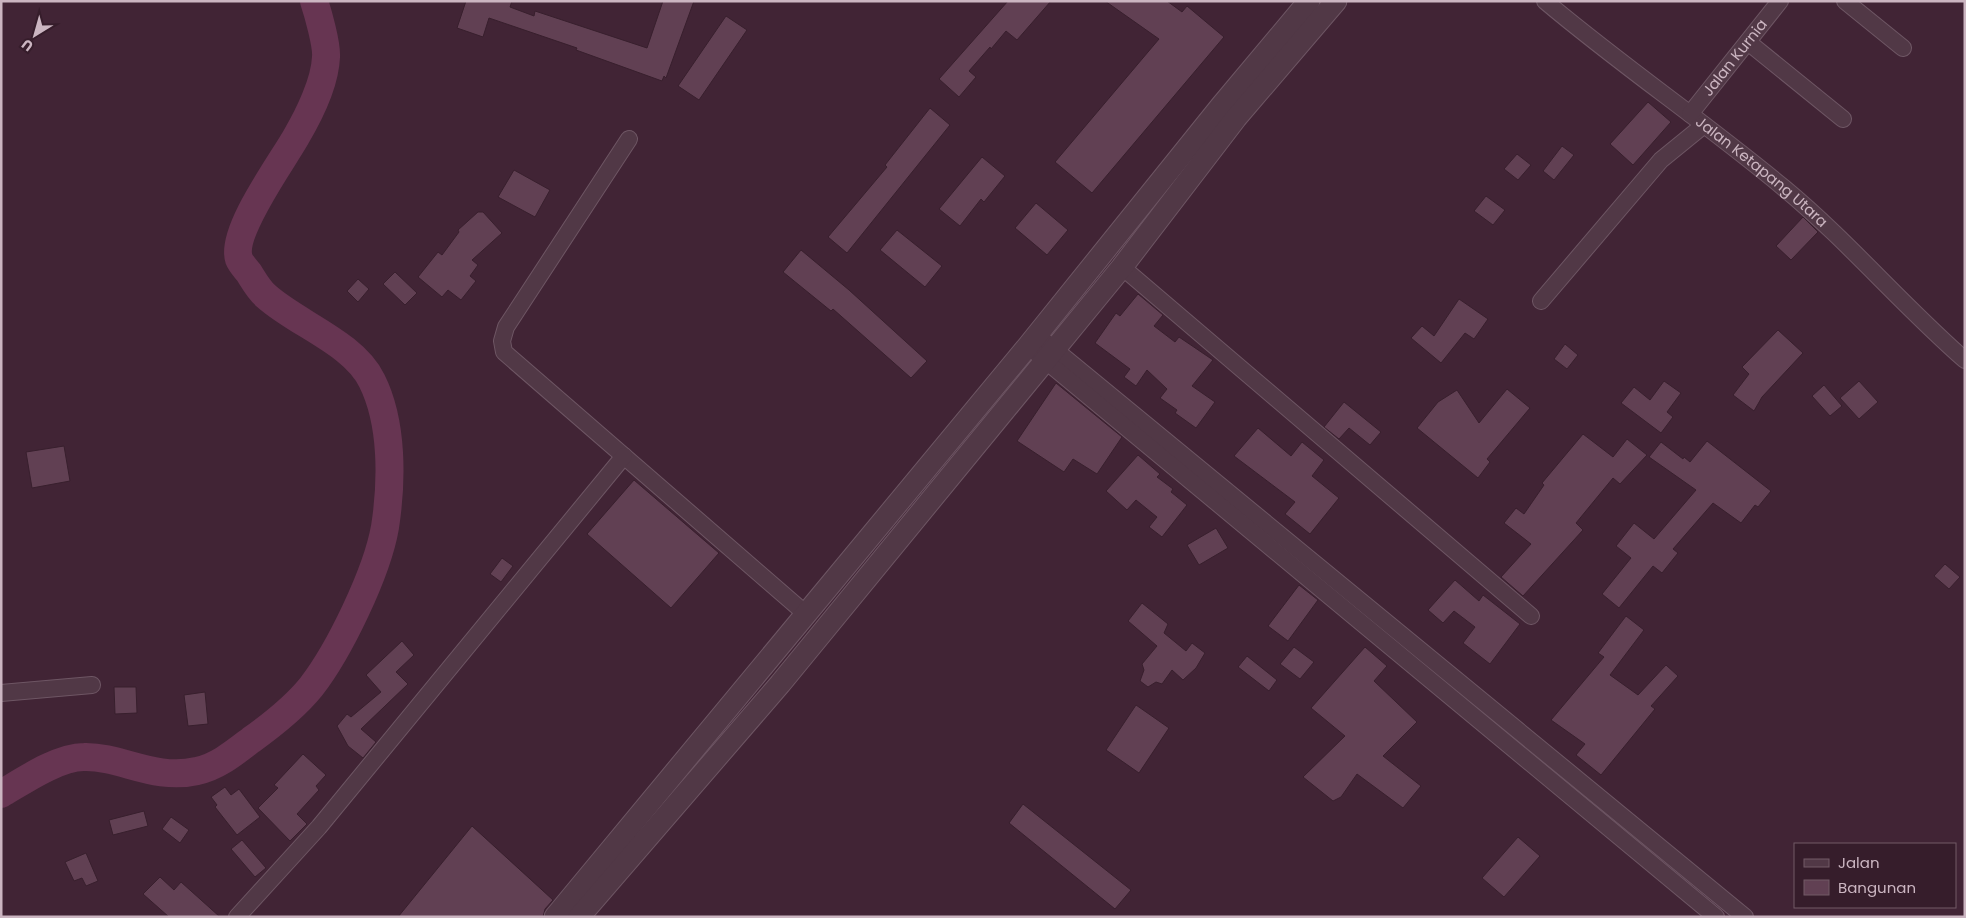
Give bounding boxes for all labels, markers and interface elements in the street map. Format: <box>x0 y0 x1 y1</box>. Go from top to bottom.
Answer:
north arrow <box>10 10 60 60</box>
street label: Jalan Kurnia <box>1697 14 1772 100</box>
text: U <box>17 34 37 56</box>
street label: Jalan Ketapang Utara <box>1692 111 1833 232</box>
legend <box>1794 843 1956 908</box>
text: Jalan <box>1838 852 1880 873</box>
text: Bangunan <box>1838 877 1916 898</box>

